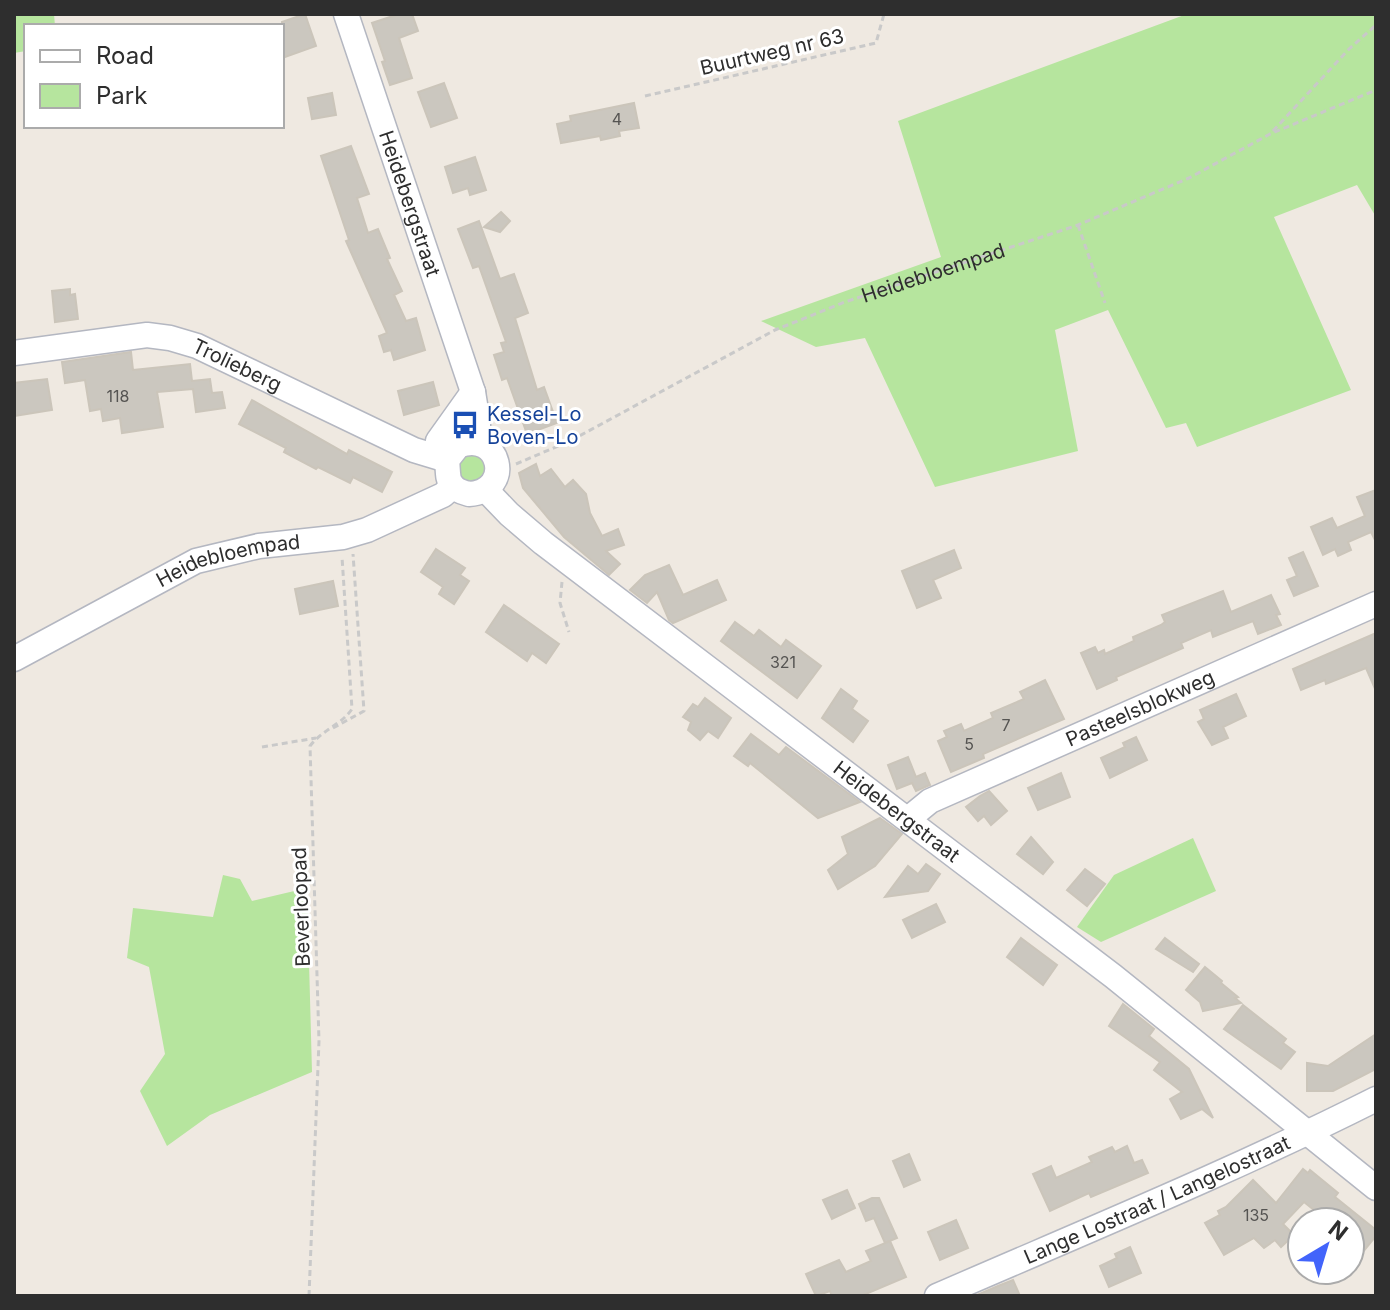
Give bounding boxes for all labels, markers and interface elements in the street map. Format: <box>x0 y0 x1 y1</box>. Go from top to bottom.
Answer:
legend <box>24 24 284 128</box>
street label: Buurtweg nr 63 <box>698 24 846 80</box>
text: Road <box>96 41 154 70</box>
text: Park <box>96 81 147 110</box>
house number: 4 <box>612 109 622 129</box>
street label: Heidebergstraat <box>374 128 445 280</box>
street label: Heidebloempad <box>858 238 1008 308</box>
street label: Trolieberg <box>189 334 285 397</box>
house number: 118 <box>107 386 129 406</box>
place label: Kessel-Lo Boven-Lo <box>487 402 581 449</box>
bus stop icon: Kessel-Lo Boven-Lo <box>450 410 480 440</box>
street label: Heidebloempad <box>152 530 301 592</box>
house number: 321 <box>770 652 796 672</box>
street label: Pasteelsblokweg <box>1062 665 1218 751</box>
house number: 7 <box>1001 715 1011 735</box>
house number: 5 <box>964 734 974 754</box>
street label: Heidebergstraat <box>829 756 965 868</box>
street label: Beverloopad <box>287 847 315 967</box>
street label: Lange Lostraat / Langelostraat <box>1020 1130 1294 1269</box>
house number: 135 <box>1243 1205 1269 1225</box>
north arrow <box>1286 1206 1366 1286</box>
text: N <box>1324 1215 1353 1246</box>

